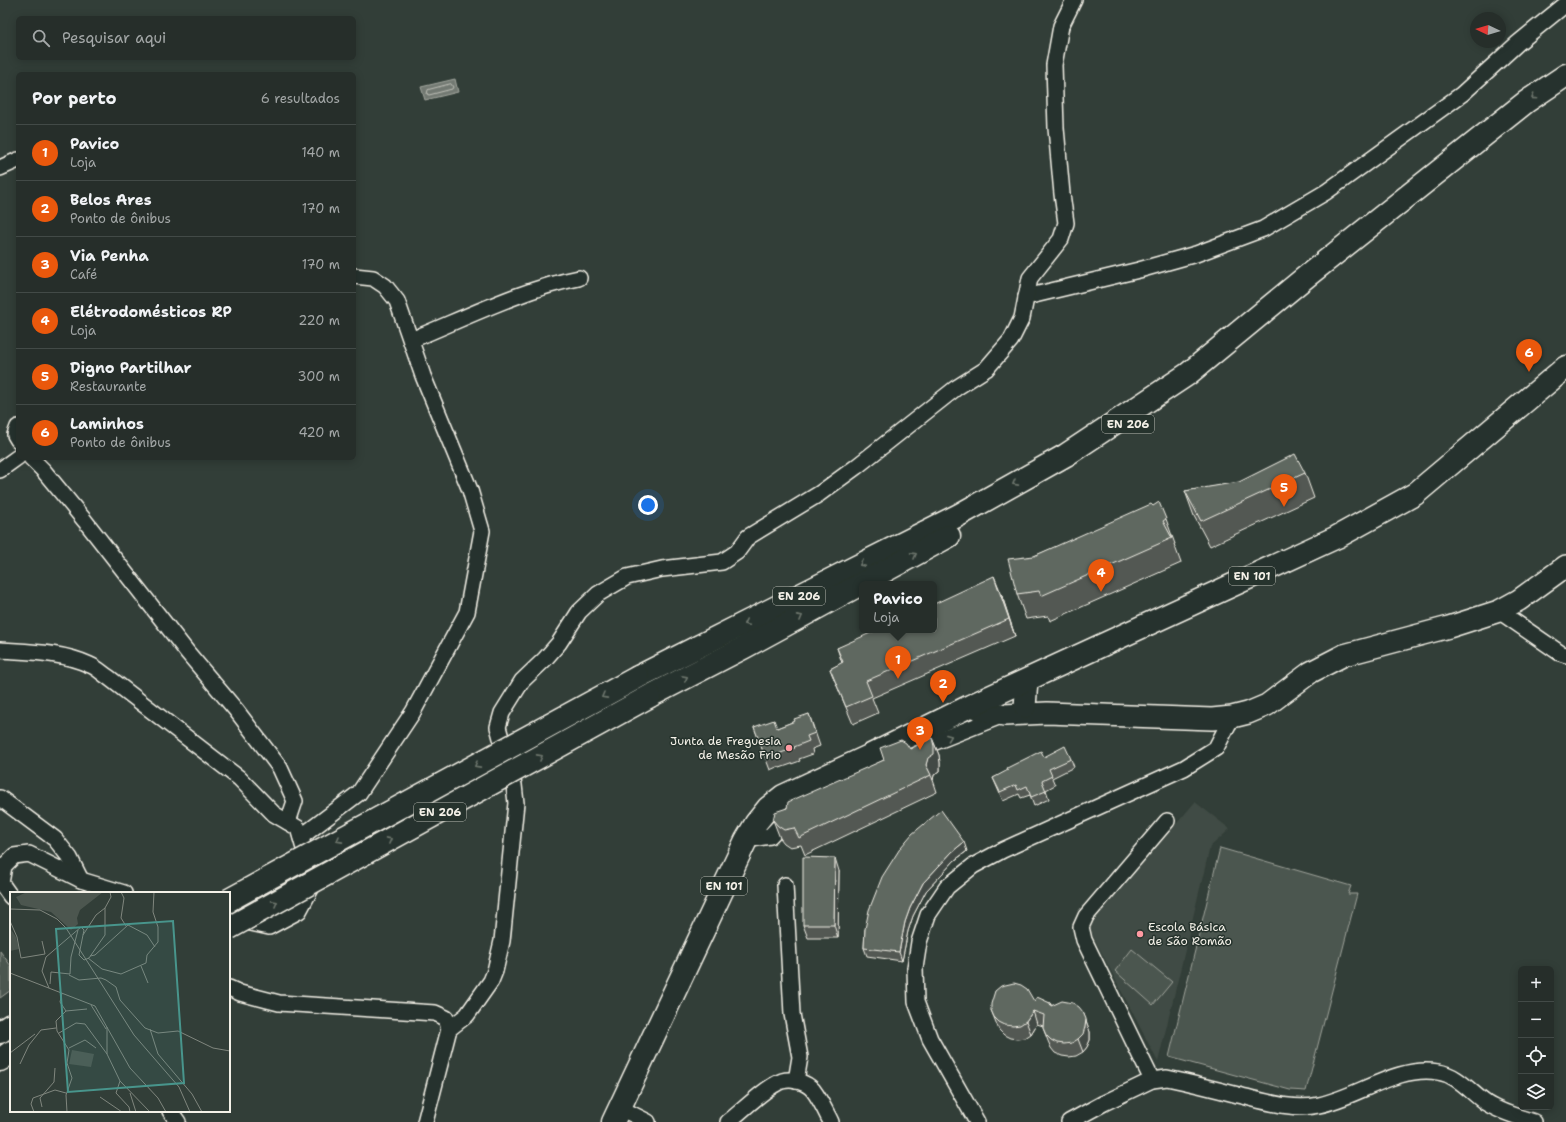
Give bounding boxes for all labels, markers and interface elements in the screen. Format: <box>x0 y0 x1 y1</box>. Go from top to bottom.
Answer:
north arrow <box>1470 12 1506 48</box>
search box <box>16 16 356 60</box>
icon: search <box>30 27 52 49</box>
text: Pesquisar aqui <box>62 28 166 48</box>
text: Por perto <box>32 87 117 109</box>
text: 6 resultados <box>261 90 340 107</box>
one-way arrow <box>1531 92 1538 100</box>
text: Pavico <box>70 134 119 154</box>
text: 1 <box>42 144 48 161</box>
text: 140 m <box>301 144 340 161</box>
text: Loja <box>70 154 96 171</box>
text: Belos Ares <box>70 190 152 210</box>
text: 2 <box>40 200 50 217</box>
text: 170 m <box>302 200 340 217</box>
text: Ponto de ônibus <box>70 210 171 227</box>
text: Via Penha <box>70 246 149 266</box>
text: 3 <box>40 256 50 273</box>
text: 170 m <box>302 256 340 273</box>
text: Café <box>70 266 97 283</box>
text: Elétrodomésticos RP <box>70 302 232 322</box>
text: 4 <box>40 312 50 329</box>
text: 220 m <box>298 312 340 329</box>
text: Loja <box>70 322 96 339</box>
pin: 6 <box>1516 339 1542 372</box>
text: Digno Partilhar <box>70 358 192 378</box>
text: 5 <box>41 368 49 385</box>
text: 300 m <box>297 368 340 385</box>
text: Restaurante <box>70 378 147 395</box>
text: Laminhos <box>70 414 144 434</box>
road number: EN 206 <box>1102 415 1154 433</box>
text: 6 <box>40 424 50 441</box>
text: 420 m <box>298 424 340 441</box>
text: Ponto de ônibus <box>70 434 171 451</box>
pin: 5 <box>1271 474 1297 507</box>
one-way arrow <box>1012 479 1019 486</box>
your location <box>638 495 658 515</box>
one-way arrow <box>910 553 917 560</box>
one-way arrow <box>859 559 866 567</box>
pin: 4 <box>1088 559 1114 592</box>
road number: EN 101 <box>1229 567 1275 585</box>
popup <box>859 581 937 633</box>
road number: EN 206 <box>773 587 825 605</box>
text: Pavico <box>873 589 923 609</box>
text: Loja <box>873 609 899 626</box>
one-way arrow <box>795 615 803 622</box>
one-way arrow <box>743 618 750 625</box>
pin: 1 <box>885 646 911 679</box>
pin: 2 <box>930 670 956 703</box>
one-way arrow <box>681 676 688 683</box>
one-way arrow <box>601 691 608 698</box>
pin: 3 <box>907 717 933 750</box>
place label: Junta de Freguesia de Mesão Frio <box>670 733 782 763</box>
one-way arrow <box>946 734 953 742</box>
marker: Junta de Freguesia de Mesão Frio <box>784 743 794 753</box>
one-way arrow <box>536 754 543 762</box>
one-way arrow <box>474 760 481 767</box>
road number: EN 206 <box>414 803 466 821</box>
one-way arrow <box>335 836 343 843</box>
one-way arrow <box>385 837 392 845</box>
road number: EN 101 <box>701 877 747 895</box>
inset map <box>10 892 230 1112</box>
one-way arrow <box>271 900 279 907</box>
place label: Escola Básica de São Romão <box>1148 919 1232 949</box>
marker: Escola Básica de São Romão <box>1135 929 1145 939</box>
map controls <box>1518 966 1554 1110</box>
button: + <box>1518 966 1554 1002</box>
button: − <box>1518 1002 1554 1038</box>
button: locate <box>1518 1038 1554 1074</box>
button: layers <box>1518 1074 1554 1110</box>

